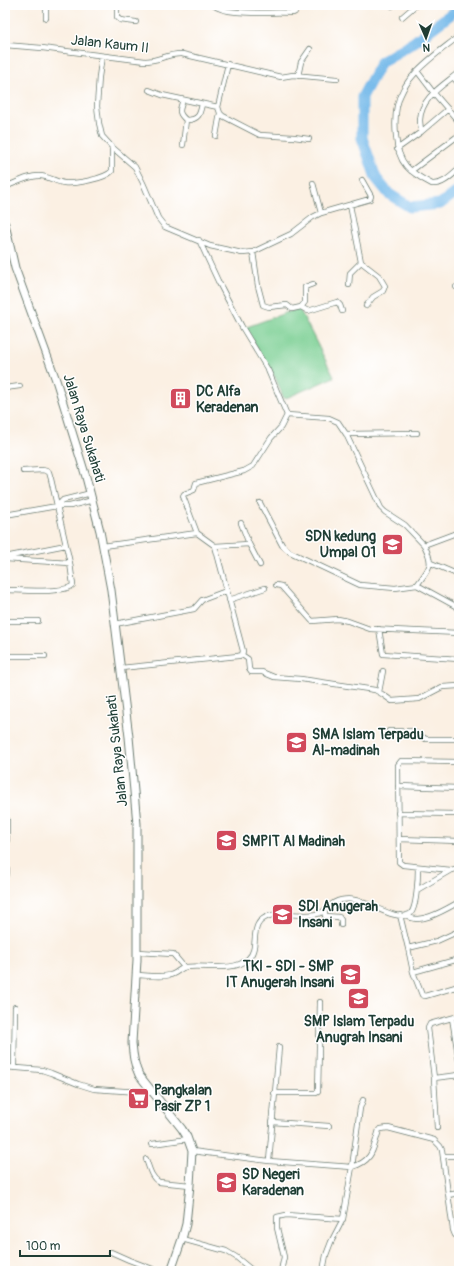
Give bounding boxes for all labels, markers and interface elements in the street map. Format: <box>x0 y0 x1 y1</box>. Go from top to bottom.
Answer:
north arrow <box>406 18 446 58</box>
street label: Jalan Kaum II <box>70 31 150 57</box>
text: N <box>422 41 430 54</box>
street label: Jalan Raya Sukahati <box>59 372 109 485</box>
place label: DC Alfa Keradenan <box>196 383 258 416</box>
building icon: DC Alfa Keradenan <box>168 386 194 412</box>
place label: SDN kedung Umpal 01 <box>305 528 376 561</box>
school or university icon: SDN kedung Umpal 01 <box>379 531 405 557</box>
street label: Jalan Raya Sukahati <box>103 694 131 808</box>
place label: SMA Islam Terpadu Al-madinah <box>312 726 424 759</box>
school or university icon: SMA Islam Terpadu Al-madinah <box>284 729 310 755</box>
school or university icon: SMPIT Al Madinah <box>214 828 240 854</box>
place label: SMPIT Al Madinah <box>242 833 345 850</box>
place label: SDI Anugerah Insani <box>298 898 378 931</box>
school or university icon: SDI Anugerah Insani <box>269 901 295 927</box>
place label: TKI - SDI - SMP IT Anugerah Insani <box>226 958 334 991</box>
school or university icon: TKI - SDI - SMP IT Anugerah Insani <box>337 961 363 987</box>
school or university icon: SMP Islam Terpadu Anugrah Insani <box>346 986 372 1012</box>
place label: SMP Islam Terpadu Anugrah Insani <box>304 1013 414 1046</box>
place label: Pangkalan Pasir ZP 1 <box>154 1082 212 1115</box>
supermarket icon: Pangkalan Pasir ZP 1 <box>125 1085 151 1111</box>
place label: SD Negeri Karadenan <box>242 1166 304 1199</box>
school or university icon: SD Negeri Karadenan <box>213 1169 239 1195</box>
scale bar <box>20 1232 110 1258</box>
text: 100 m <box>26 1239 61 1254</box>

